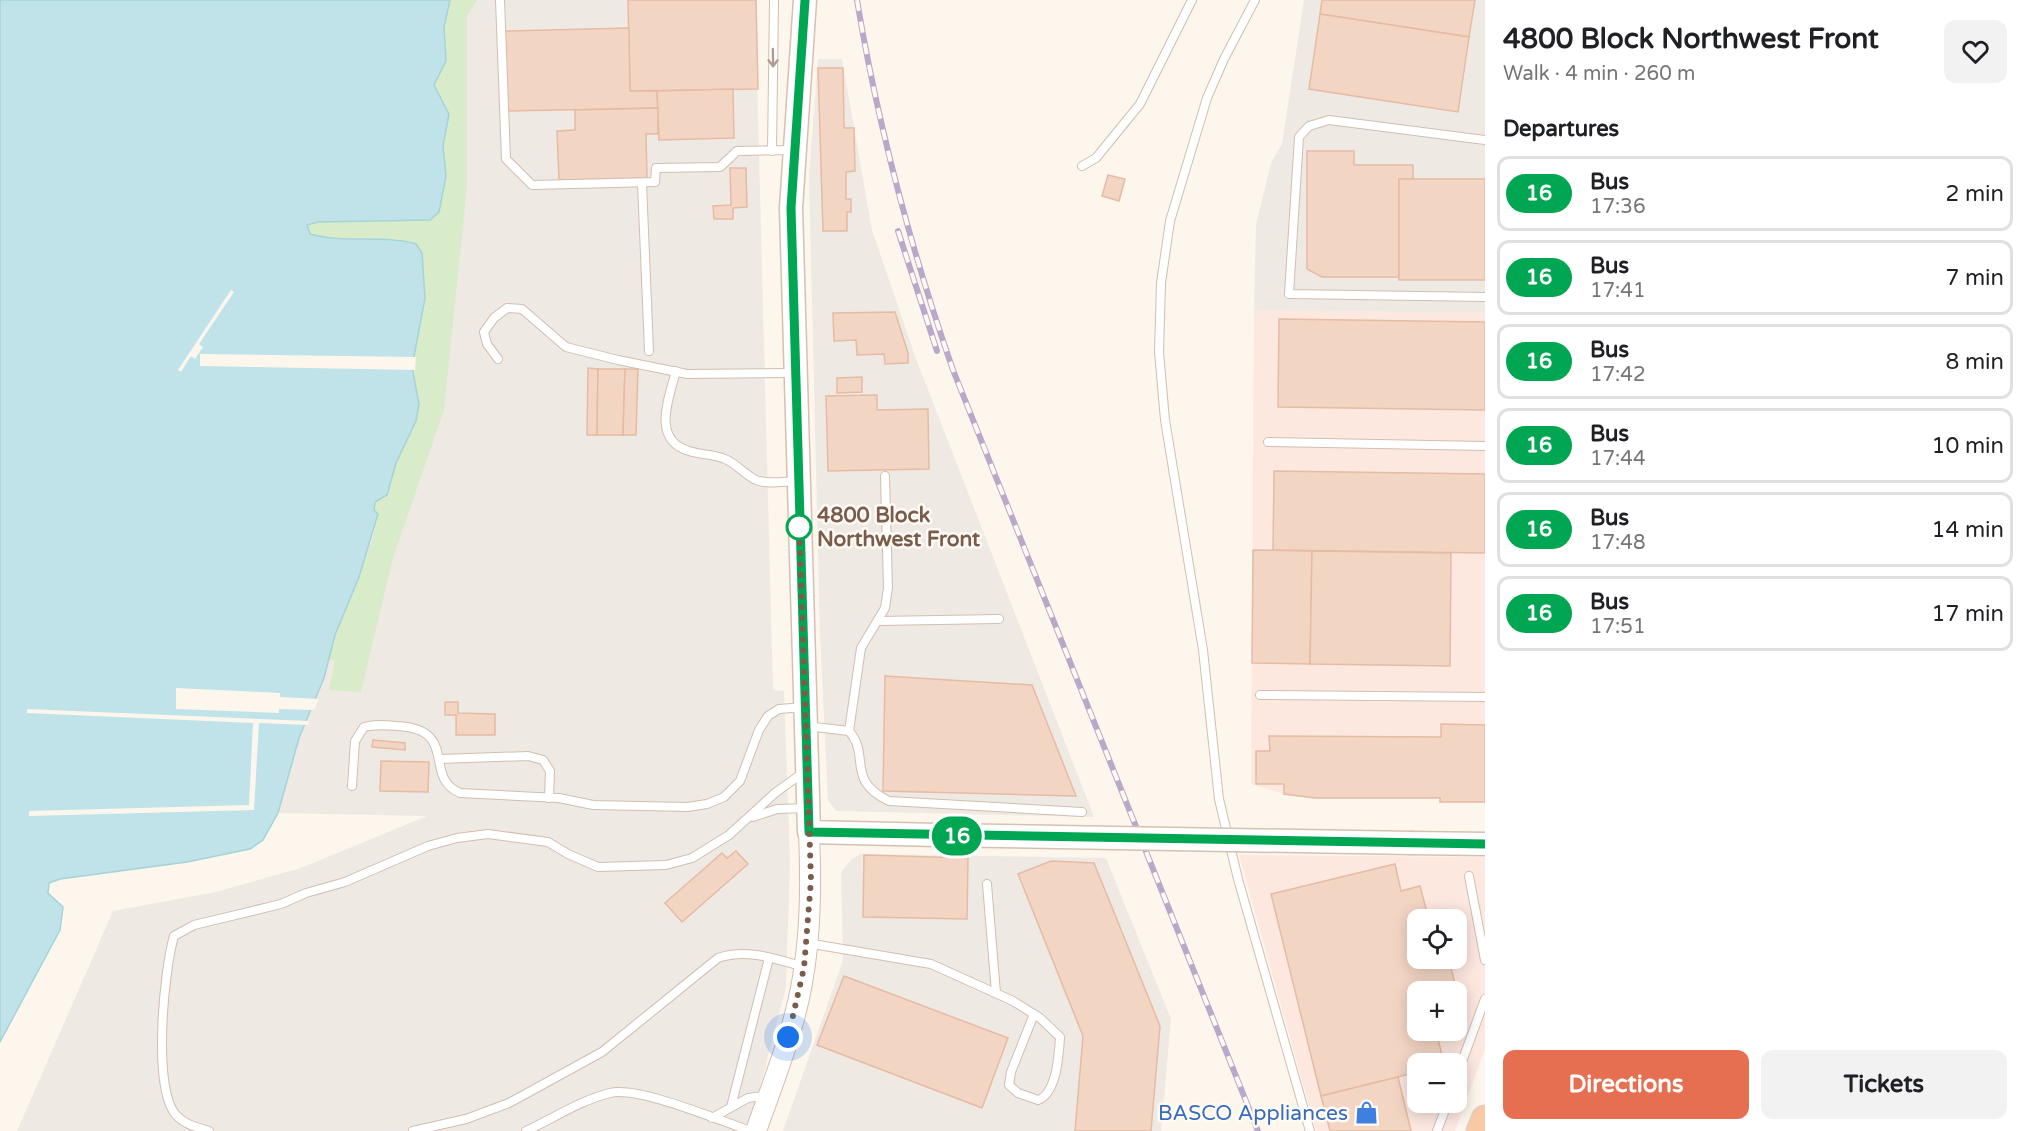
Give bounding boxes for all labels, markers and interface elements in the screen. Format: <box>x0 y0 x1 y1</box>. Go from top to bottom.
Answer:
button: heart <box>1944 20 2007 83</box>
text: 4800 Block Northwest Front <box>1503 22 1879 56</box>
one-way arrow <box>767 48 779 68</box>
text: Walk · 4 min · 260 m <box>1503 62 1695 86</box>
text: Departures <box>1503 116 1619 142</box>
text: Bus <box>1590 169 1629 195</box>
text: 16 <box>1526 181 1552 206</box>
text: 2 min <box>1945 181 2004 207</box>
text: 17:36 <box>1590 195 1645 219</box>
text: Bus <box>1590 253 1629 279</box>
text: 16 <box>1526 265 1552 290</box>
text: 7 min <box>1945 265 2004 291</box>
text: 17:41 <box>1590 279 1645 303</box>
text: Bus <box>1590 337 1629 363</box>
text: 16 <box>1526 349 1552 374</box>
text: 8 min <box>1945 349 2004 375</box>
text: 17:42 <box>1590 363 1645 387</box>
text: Bus <box>1590 421 1629 447</box>
text: 16 <box>1526 433 1552 458</box>
text: 10 min <box>1932 433 2004 459</box>
text: 17:44 <box>1590 447 1645 471</box>
place label: 4800 Block Northwest Front <box>817 503 980 552</box>
text: Bus <box>1590 505 1629 531</box>
marker: 4800 Block Northwest Front <box>786 514 812 540</box>
text: 16 <box>1526 517 1552 542</box>
text: 14 min <box>1932 517 2004 543</box>
text: 17:48 <box>1590 531 1645 555</box>
text: Bus <box>1590 589 1629 615</box>
text: 16 <box>1526 601 1552 626</box>
text: 17 min <box>1932 601 2004 627</box>
text: 17:51 <box>1590 615 1645 639</box>
line badge: 16 <box>930 816 984 856</box>
text: 16 <box>944 824 970 849</box>
map controls <box>1407 909 1467 1113</box>
button: locate <box>1407 909 1467 969</box>
button: + <box>1407 981 1467 1041</box>
your location <box>773 1022 803 1052</box>
button: Directions <box>1503 1050 1749 1119</box>
button: Tickets <box>1761 1050 2007 1119</box>
button: − <box>1407 1053 1467 1113</box>
shop icon: BASCO Appliances <box>1353 1100 1379 1126</box>
place label: BASCO Appliances <box>1158 1101 1348 1126</box>

